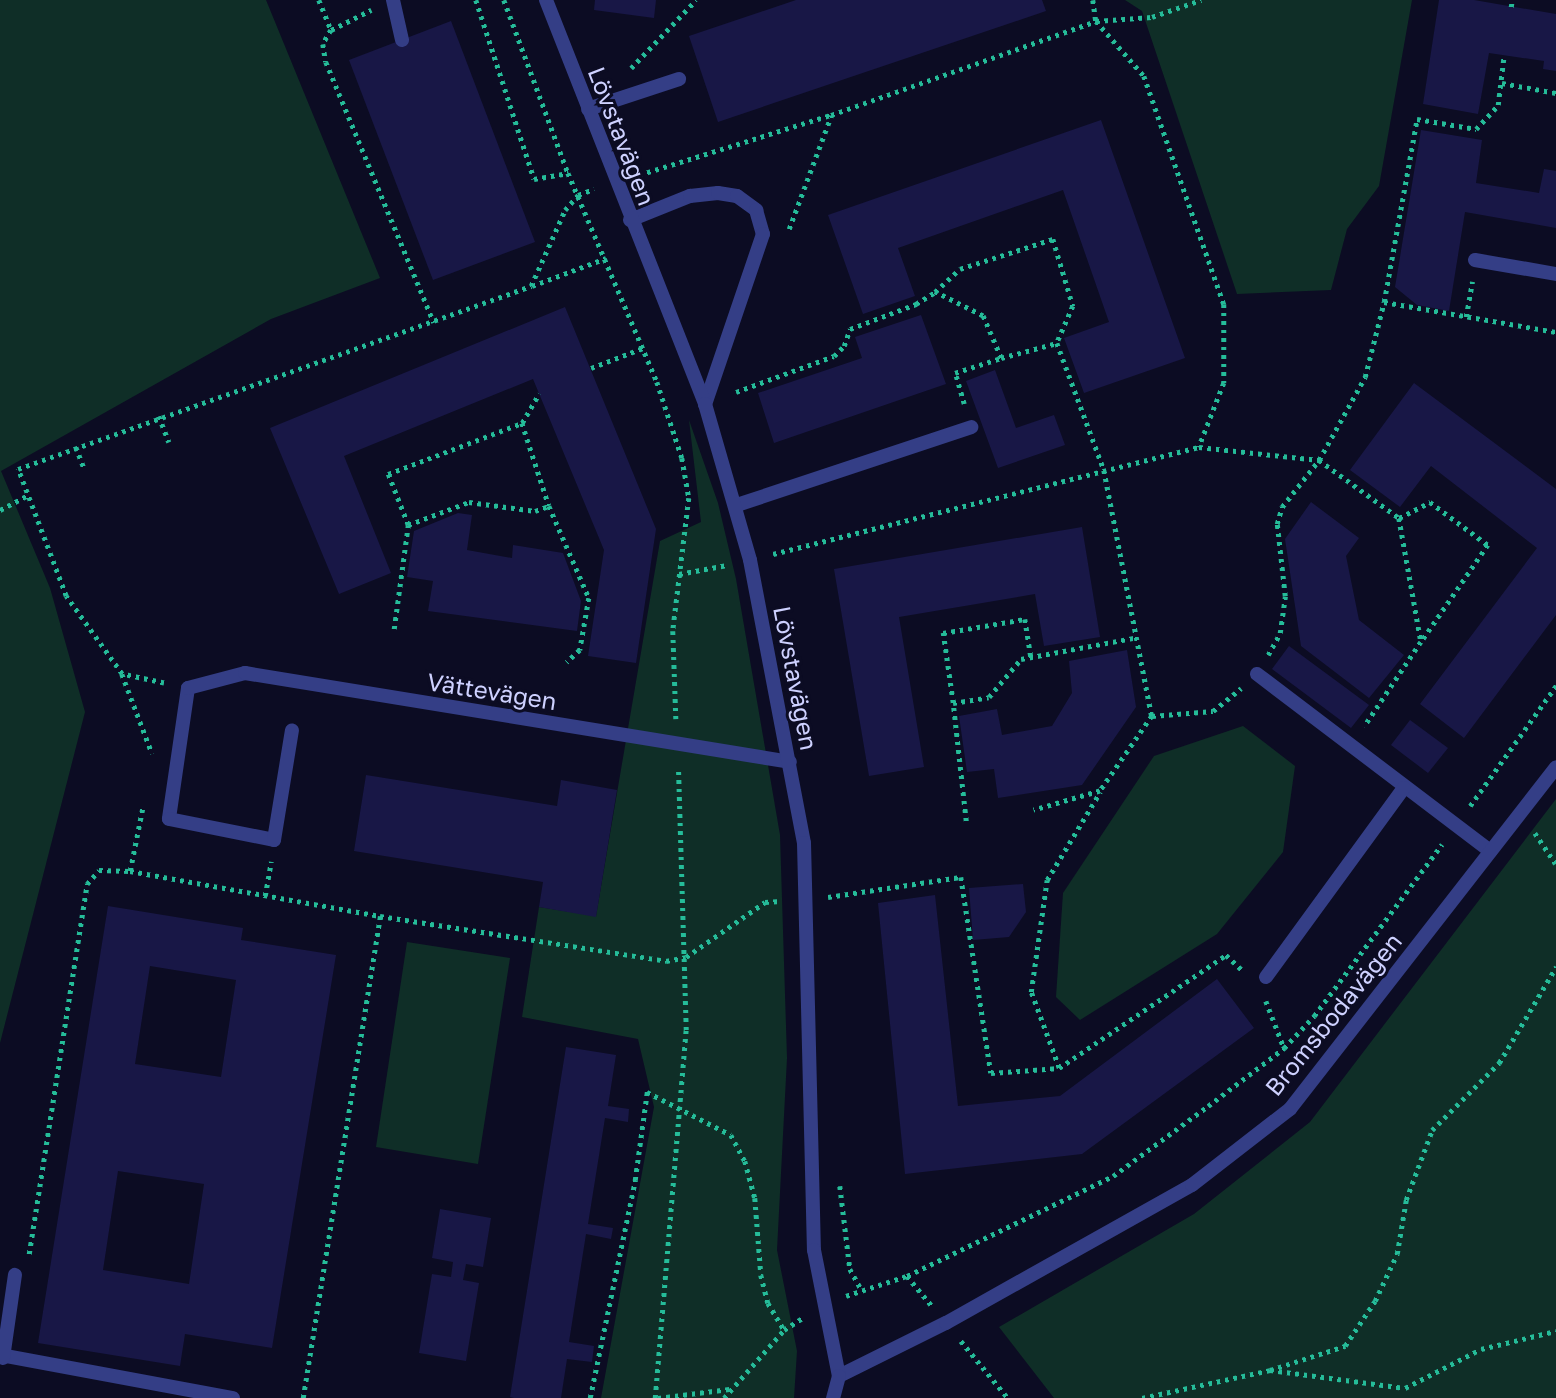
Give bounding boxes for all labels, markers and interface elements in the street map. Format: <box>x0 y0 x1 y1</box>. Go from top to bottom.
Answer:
street label: Lövstavägen <box>582 63 662 209</box>
street label: Lövstavägen <box>768 604 824 752</box>
street label: Vättevägen <box>425 667 559 715</box>
street label: Bromsbodavägen <box>1259 927 1407 1101</box>

